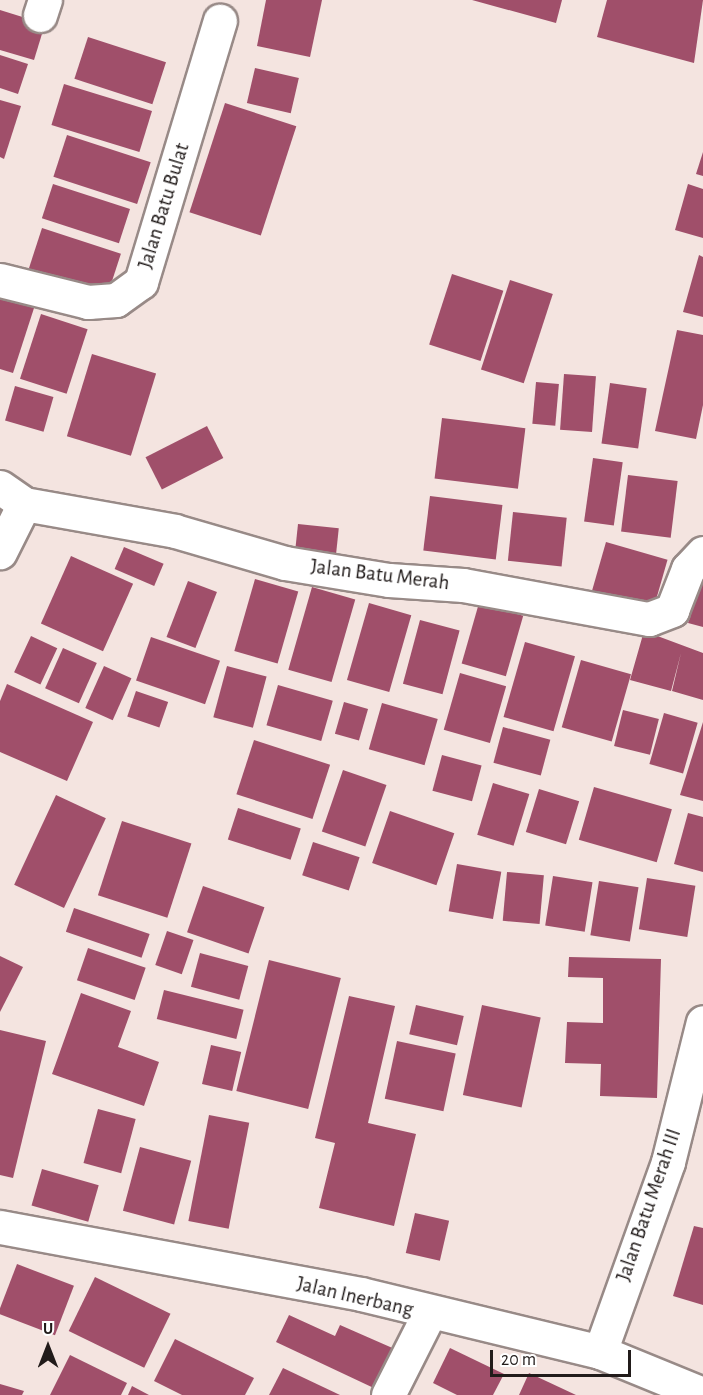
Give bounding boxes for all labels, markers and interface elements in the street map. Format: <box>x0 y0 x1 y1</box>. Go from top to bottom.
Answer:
street label: Jalan Batu Bulat <box>133 140 195 272</box>
street label: Jalan Batu Merah <box>309 554 451 596</box>
street label: Jalan Batu Merah III <box>611 1125 687 1285</box>
street label: Jalan Inerbang <box>294 1271 416 1323</box>
north arrow <box>18 1317 78 1377</box>
text: U <box>43 1321 53 1337</box>
scale bar <box>493 1338 634 1376</box>
text: 20 m <box>501 1351 536 1369</box>

